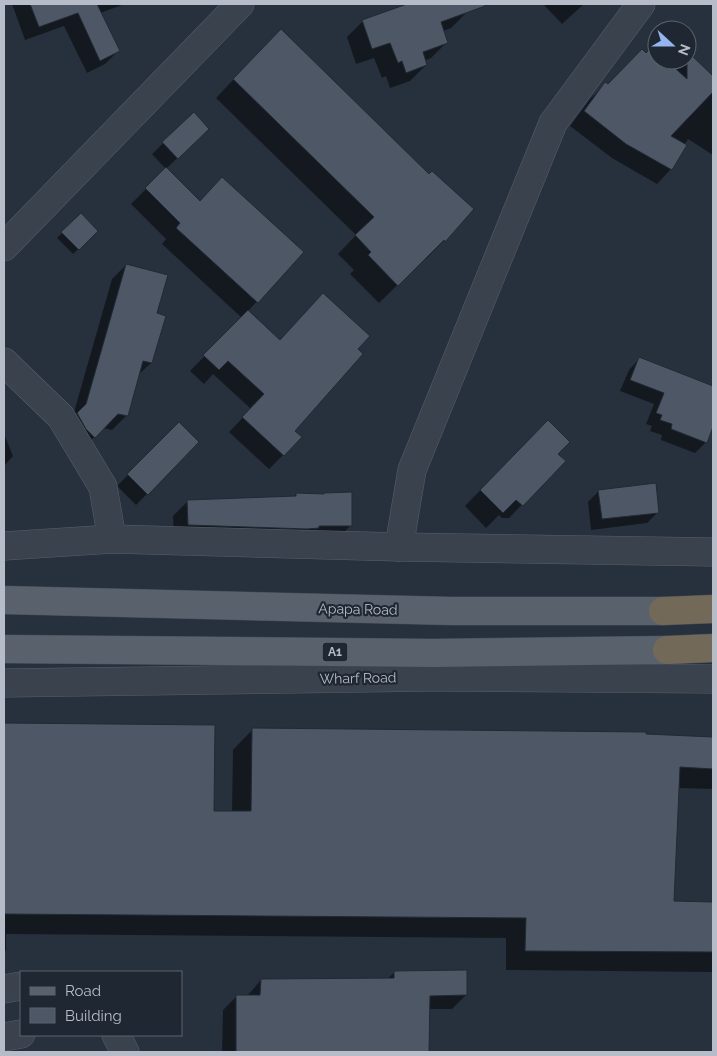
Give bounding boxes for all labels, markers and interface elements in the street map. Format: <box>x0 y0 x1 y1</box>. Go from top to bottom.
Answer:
north arrow <box>647 20 697 70</box>
text: N <box>675 42 694 58</box>
street label: Apapa Road <box>318 600 398 618</box>
road number: A1 <box>322 642 348 662</box>
street label: Wharf Road <box>319 669 397 687</box>
legend <box>20 971 182 1036</box>
text: Road <box>65 982 101 1000</box>
text: Building <box>65 1007 122 1025</box>

